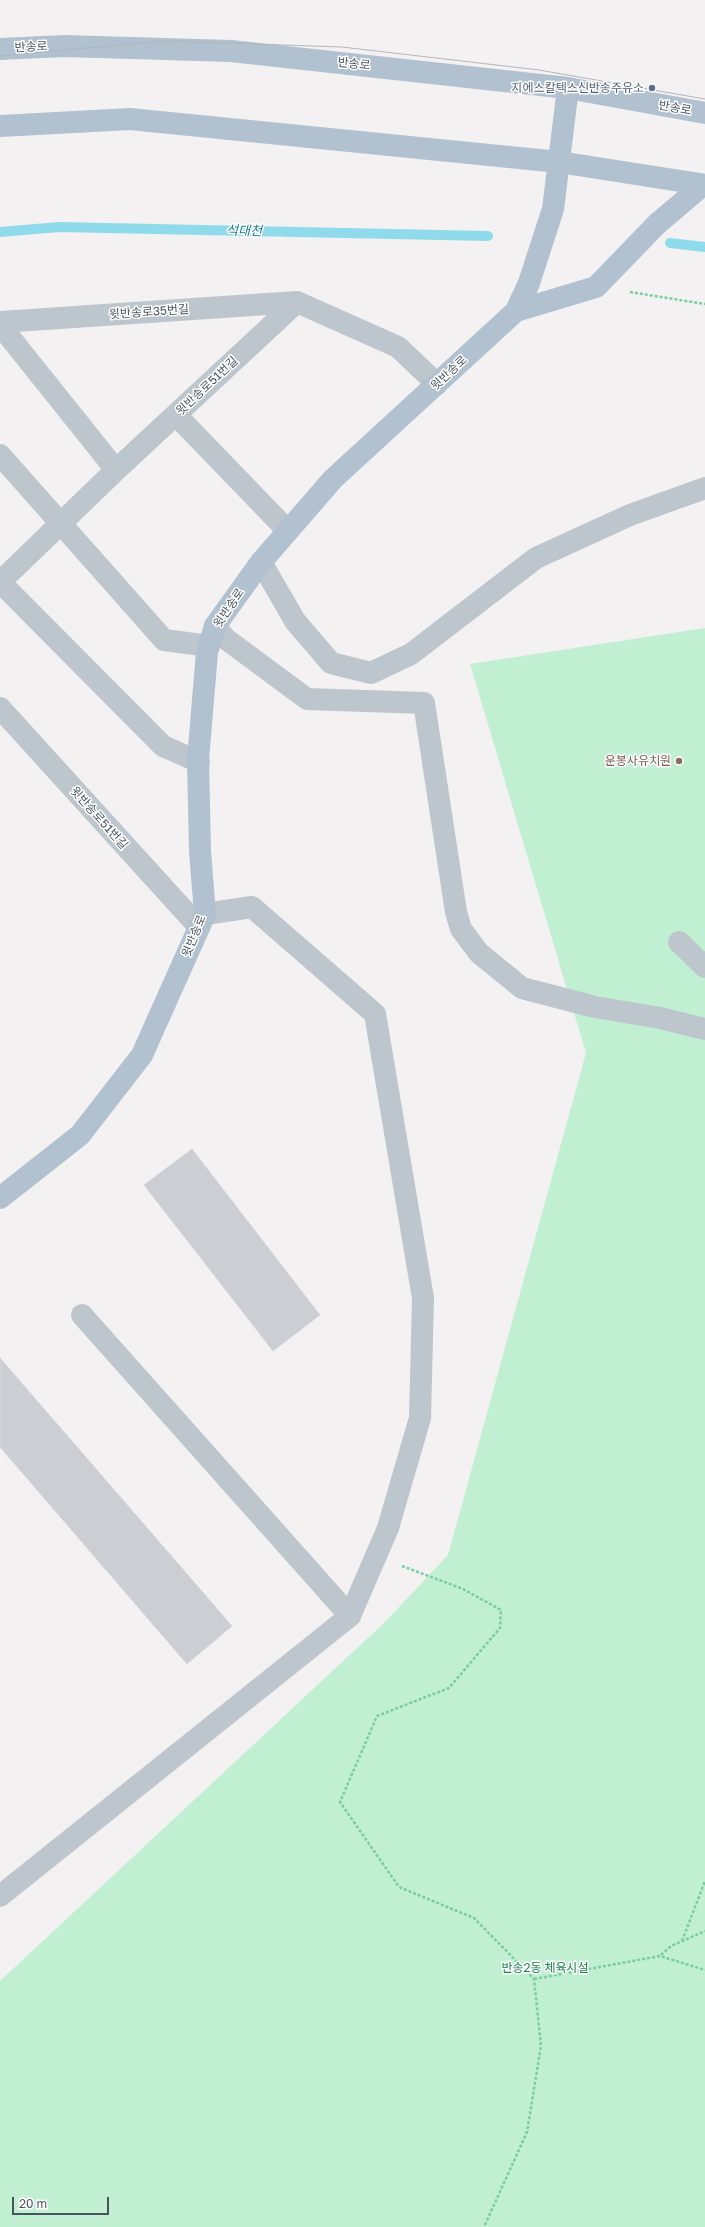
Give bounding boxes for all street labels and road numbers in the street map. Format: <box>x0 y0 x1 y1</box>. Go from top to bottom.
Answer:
street label: 반송로 <box>14 39 48 55</box>
street label: 반송로 <box>337 55 371 73</box>
street label: 반송로 <box>657 98 693 118</box>
street label: 윗반송로35번길 <box>108 302 190 322</box>
street label: 윗반송로 <box>428 353 470 393</box>
street label: 윗반송로51번길 <box>173 354 241 418</box>
street label: 윗반송로 <box>211 586 247 630</box>
street label: 윗반송로51번길 <box>67 784 131 852</box>
street label: 윗반송로 <box>179 913 209 959</box>

